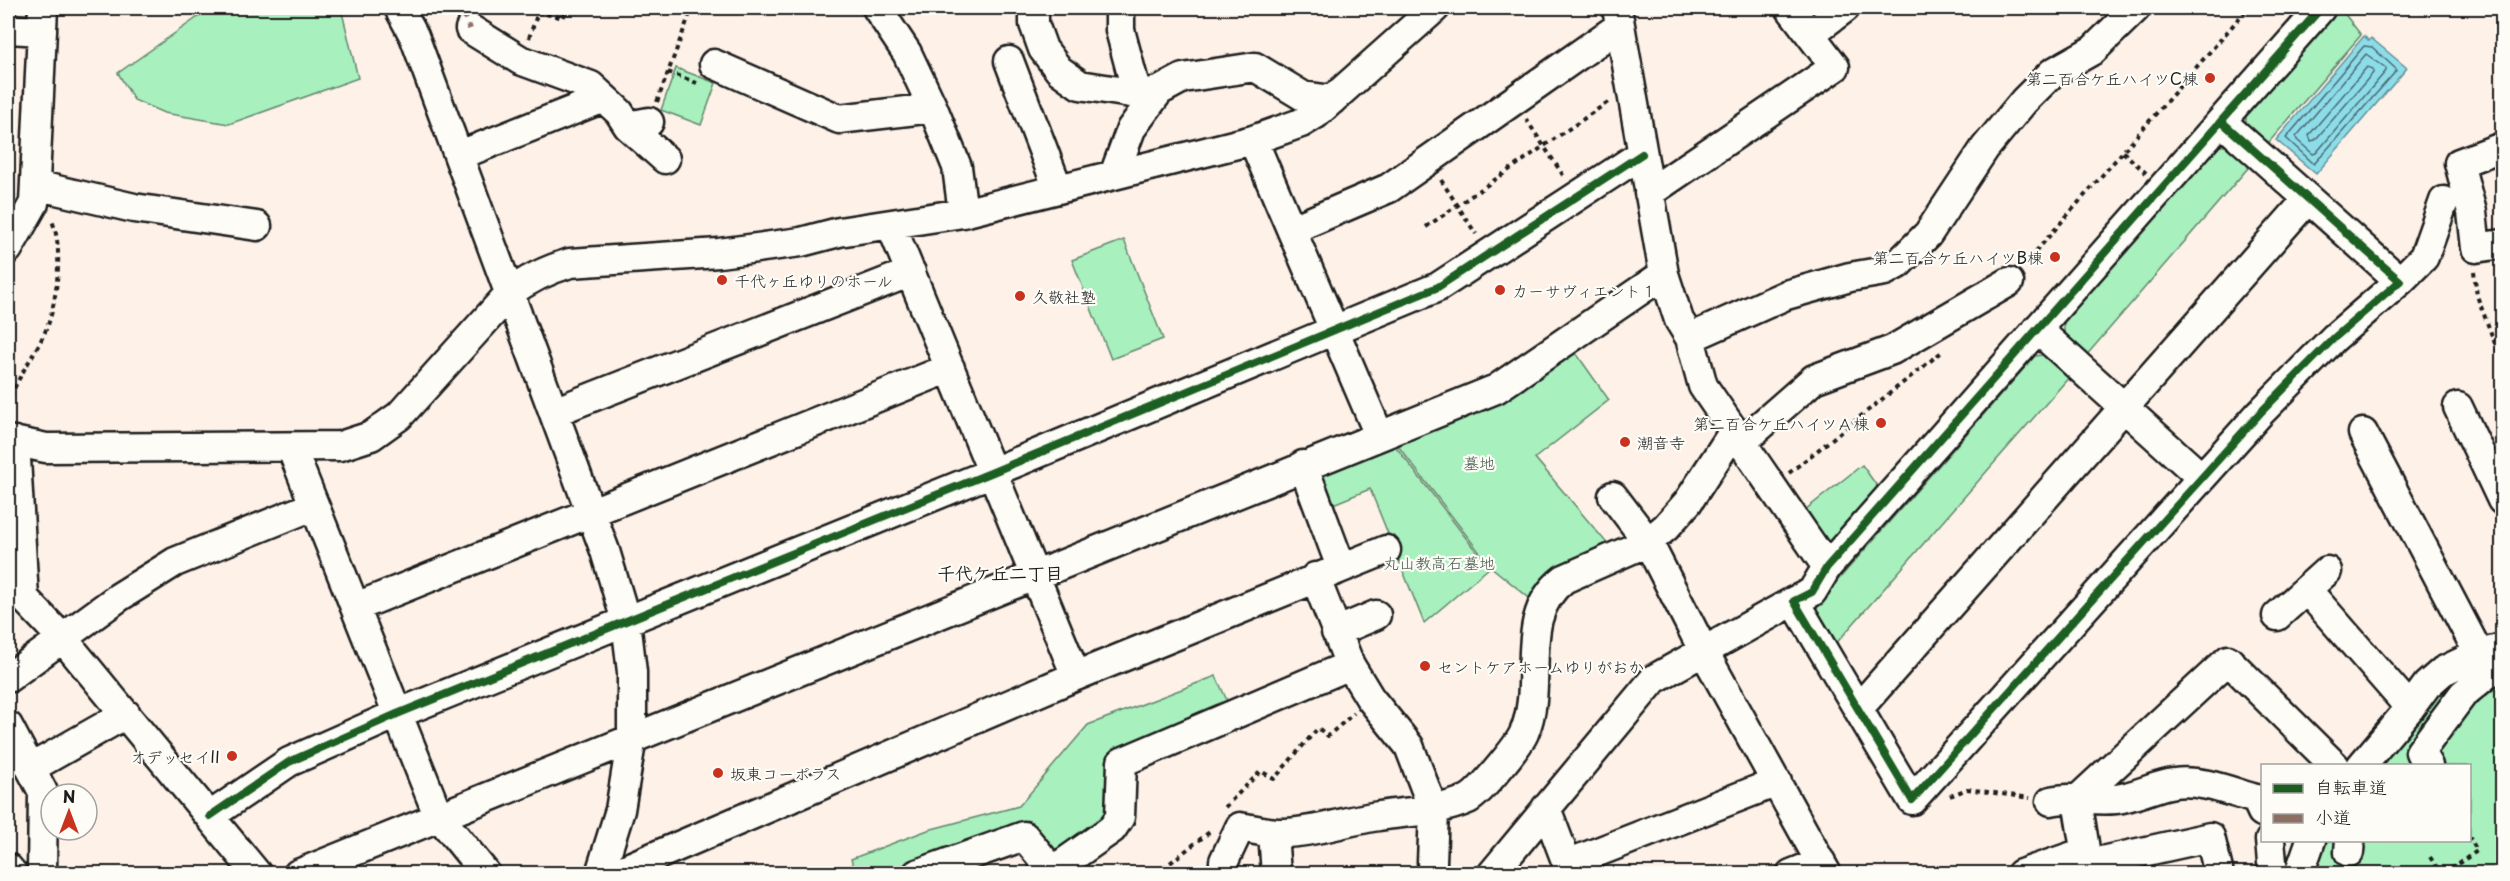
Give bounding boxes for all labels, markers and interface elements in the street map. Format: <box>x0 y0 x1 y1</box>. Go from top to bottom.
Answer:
place label: 第二百合ケ丘ハイツC棟 <box>2026 66 2198 90</box>
marker: 第二百合ケ丘ハイツC棟 <box>2203 71 2217 85</box>
place label: 第二百合ケ丘ハイツB棟 <box>1872 245 2043 269</box>
marker: 第二百合ケ丘ハイツB棟 <box>2048 250 2062 264</box>
place label: 千代ヶ丘ゆりのホール <box>734 268 893 292</box>
marker: 千代ヶ丘ゆりのホール <box>715 273 729 287</box>
place label: カーサヴィエント１ <box>1512 278 1657 302</box>
marker: カーサヴィエント１ <box>1493 283 1507 297</box>
place label: 久敬社塾 <box>1032 284 1096 308</box>
marker: 久敬社塾 <box>1013 289 1027 303</box>
place label: 第二百合ケ丘ハイツＡ棟 <box>1693 411 1869 435</box>
marker: 第二百合ケ丘ハイツＡ棟 <box>1874 416 1888 430</box>
place label: 潮音寺 <box>1637 430 1685 454</box>
marker: 潮音寺 <box>1618 435 1632 449</box>
park label: 墓地 <box>1463 450 1495 474</box>
park label: 丸山教高石墓地 <box>1383 550 1495 574</box>
district label: 千代ケ丘二丁目 <box>937 559 1063 586</box>
place label: セントケアホームゆりがおか <box>1437 654 1644 678</box>
marker: セントケアホームゆりがおか <box>1418 659 1432 673</box>
place label: オデッセイII <box>130 744 220 768</box>
marker: オデッセイII <box>225 749 239 763</box>
place label: 坂東コーポラス <box>730 761 841 785</box>
legend <box>2261 764 2471 842</box>
marker: 坂東コーポラス <box>711 766 725 780</box>
text: 自転車道 <box>2315 773 2387 800</box>
north arrow <box>39 782 99 842</box>
text: N <box>63 784 75 808</box>
text: 小道 <box>2315 803 2351 830</box>

